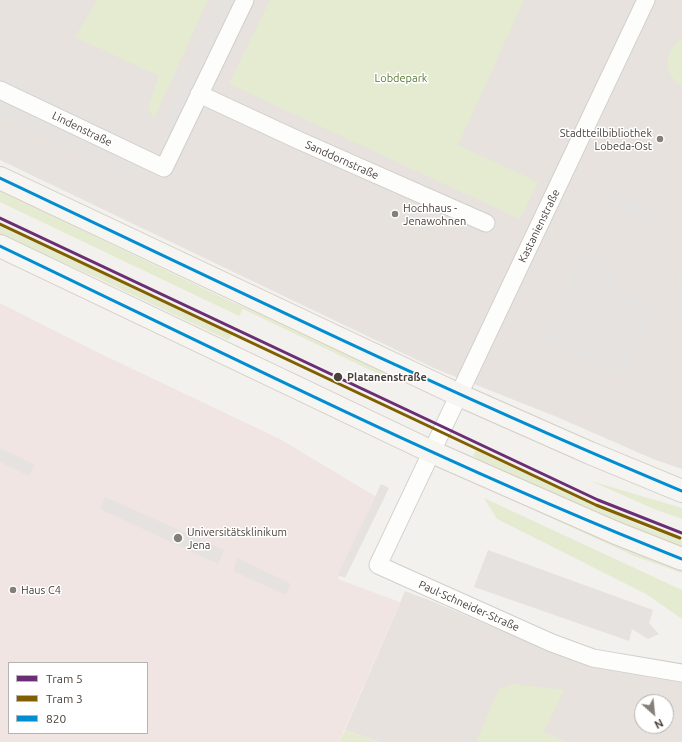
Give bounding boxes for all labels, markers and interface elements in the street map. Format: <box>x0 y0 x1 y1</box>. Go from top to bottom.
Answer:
park label: Lobdepark <box>375 71 427 85</box>
street label: Lindenstraße <box>50 109 114 149</box>
place label: Stadtteilbibliothek Lobeda-Ost <box>560 126 652 152</box>
marker: Stadtteilbibliothek Lobeda-Ost <box>655 134 665 144</box>
street label: Sanddornstraße <box>303 138 381 182</box>
street label: Kastanienstraße <box>516 187 562 265</box>
place label: Hochhaus - Jenawohnen <box>403 201 466 227</box>
marker: Hochhaus - Jenawohnen <box>390 209 400 219</box>
place label: Platanenstraße <box>347 370 427 384</box>
marker: Platanenstraße <box>332 371 344 383</box>
place label: Universitätsklinikum Jena <box>187 525 287 551</box>
marker: Universitätsklinikum Jena <box>172 532 184 544</box>
street label: Paul-Schneider-Straße <box>417 578 521 634</box>
place label: Haus C4 <box>21 583 61 597</box>
marker: Haus C4 <box>8 585 18 595</box>
legend <box>8 662 148 734</box>
text: Tram 5 <box>46 672 83 685</box>
text: Tram 3 <box>46 692 83 705</box>
north arrow <box>634 694 674 734</box>
text: 820 <box>46 712 66 725</box>
text: N <box>653 717 665 731</box>

